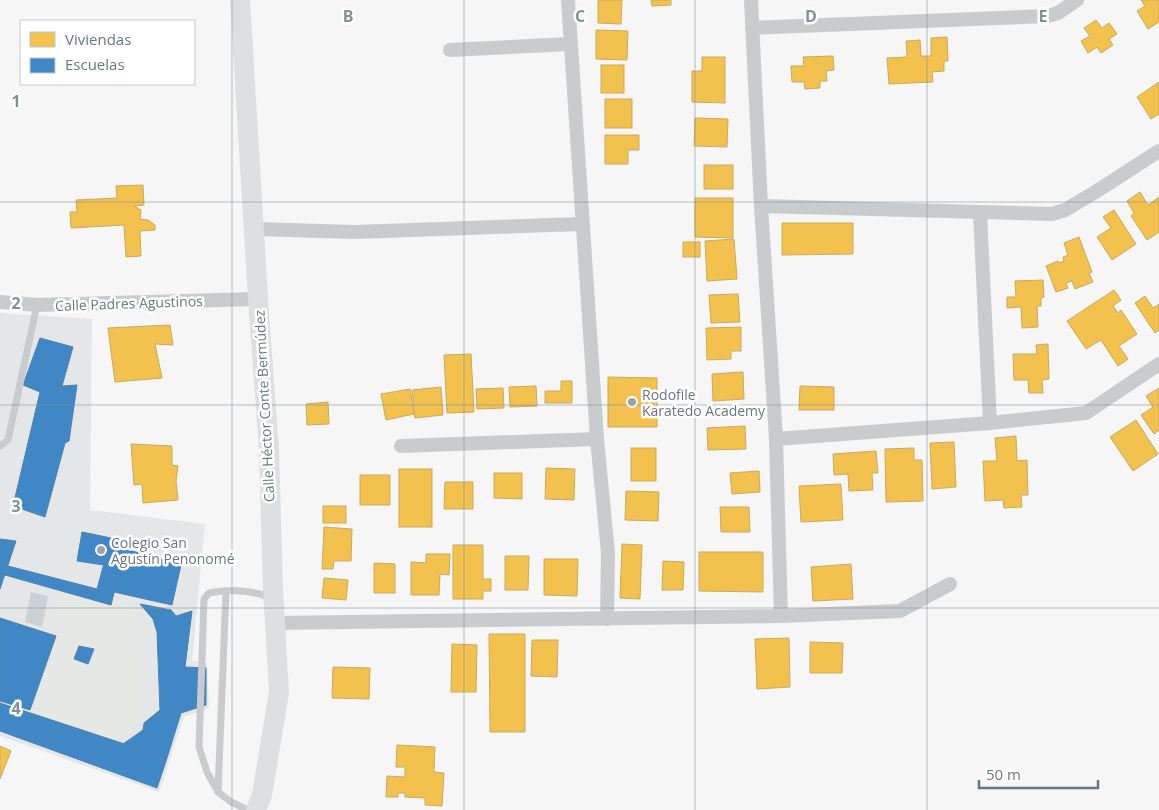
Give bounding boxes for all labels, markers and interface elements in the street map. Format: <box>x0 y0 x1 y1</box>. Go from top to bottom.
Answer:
text: B <box>343 5 353 27</box>
text: C <box>575 5 585 27</box>
text: D <box>805 5 817 27</box>
text: E <box>1039 5 1048 27</box>
legend <box>20 20 195 85</box>
text: Viviendas <box>65 29 131 49</box>
text: Escuelas <box>65 54 125 74</box>
text: 1 <box>11 90 21 112</box>
street label: Calle Padres Agustinos <box>55 291 203 315</box>
text: 2 <box>11 292 21 314</box>
street label: Calle Héctor Conte Bermúdez <box>249 309 279 503</box>
place label: Rodofile Karatedo Academy <box>642 385 766 420</box>
marker: Rodofile Karatedo Academy <box>626 396 638 408</box>
text: 3 <box>11 495 21 517</box>
place label: Colegio San Agustín Penonomé <box>111 533 235 568</box>
marker: Colegio San Agustín Penonomé <box>95 544 107 556</box>
text: 4 <box>11 697 21 719</box>
scale bar <box>979 758 1098 790</box>
text: 50 m <box>986 764 1021 784</box>

